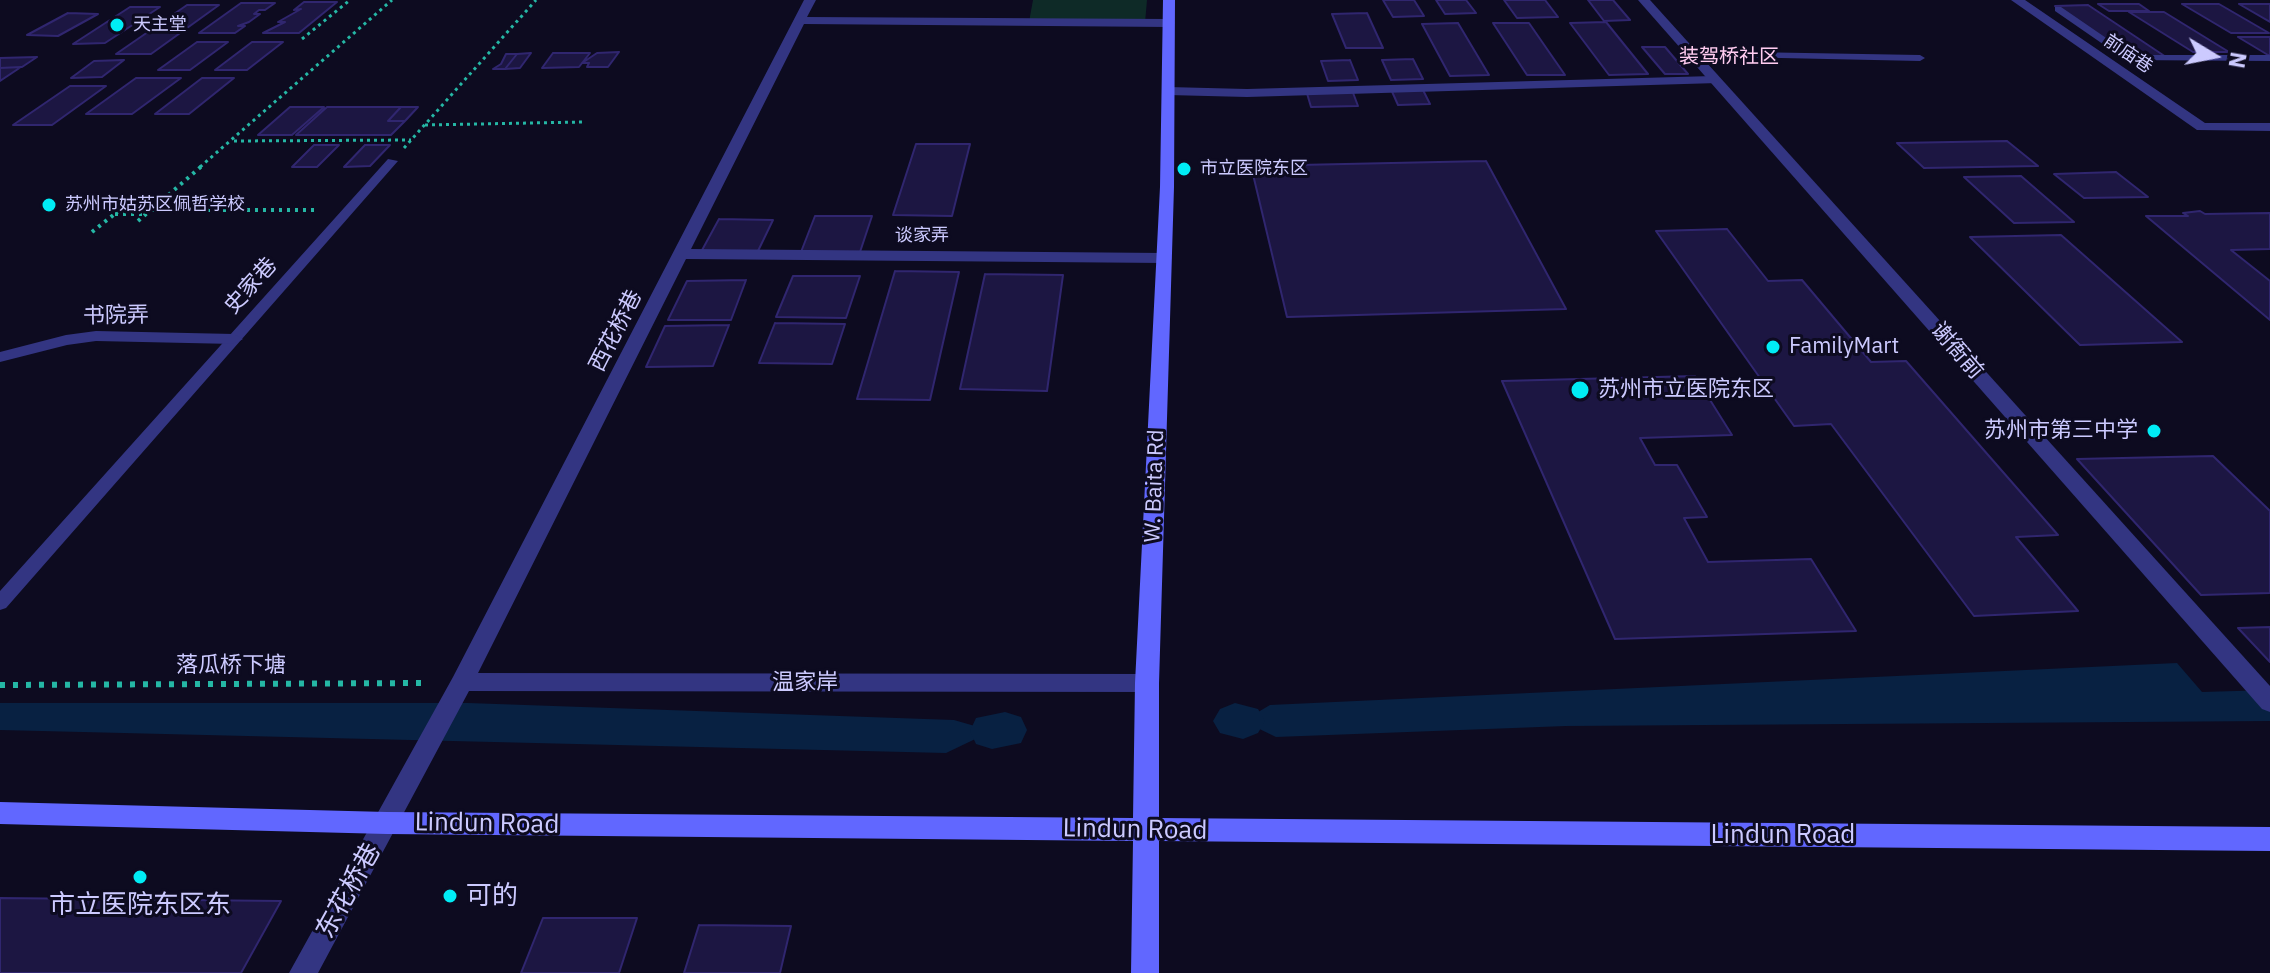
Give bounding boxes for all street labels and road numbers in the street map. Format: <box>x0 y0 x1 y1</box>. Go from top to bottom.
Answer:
street label: 前庙巷 <box>2100 30 2156 78</box>
street label: 谈家弄 <box>895 225 949 247</box>
street label: 史家巷 <box>219 253 283 319</box>
street label: 西花桥巷 <box>584 286 648 376</box>
street label: 书院弄 <box>83 302 149 330</box>
street label: 谢衙前 <box>1925 317 1989 385</box>
street label: W. Baita Rd <box>1140 429 1170 543</box>
street label: 落瓜桥下塘 <box>176 653 286 679</box>
street label: 温家岸 <box>772 670 838 696</box>
street label: Lindun Road <box>414 807 560 841</box>
street label: Lindun Road <box>1062 813 1208 847</box>
street label: Lindun Road <box>1711 819 1855 851</box>
street label: 东花桥巷 <box>310 838 388 944</box>

